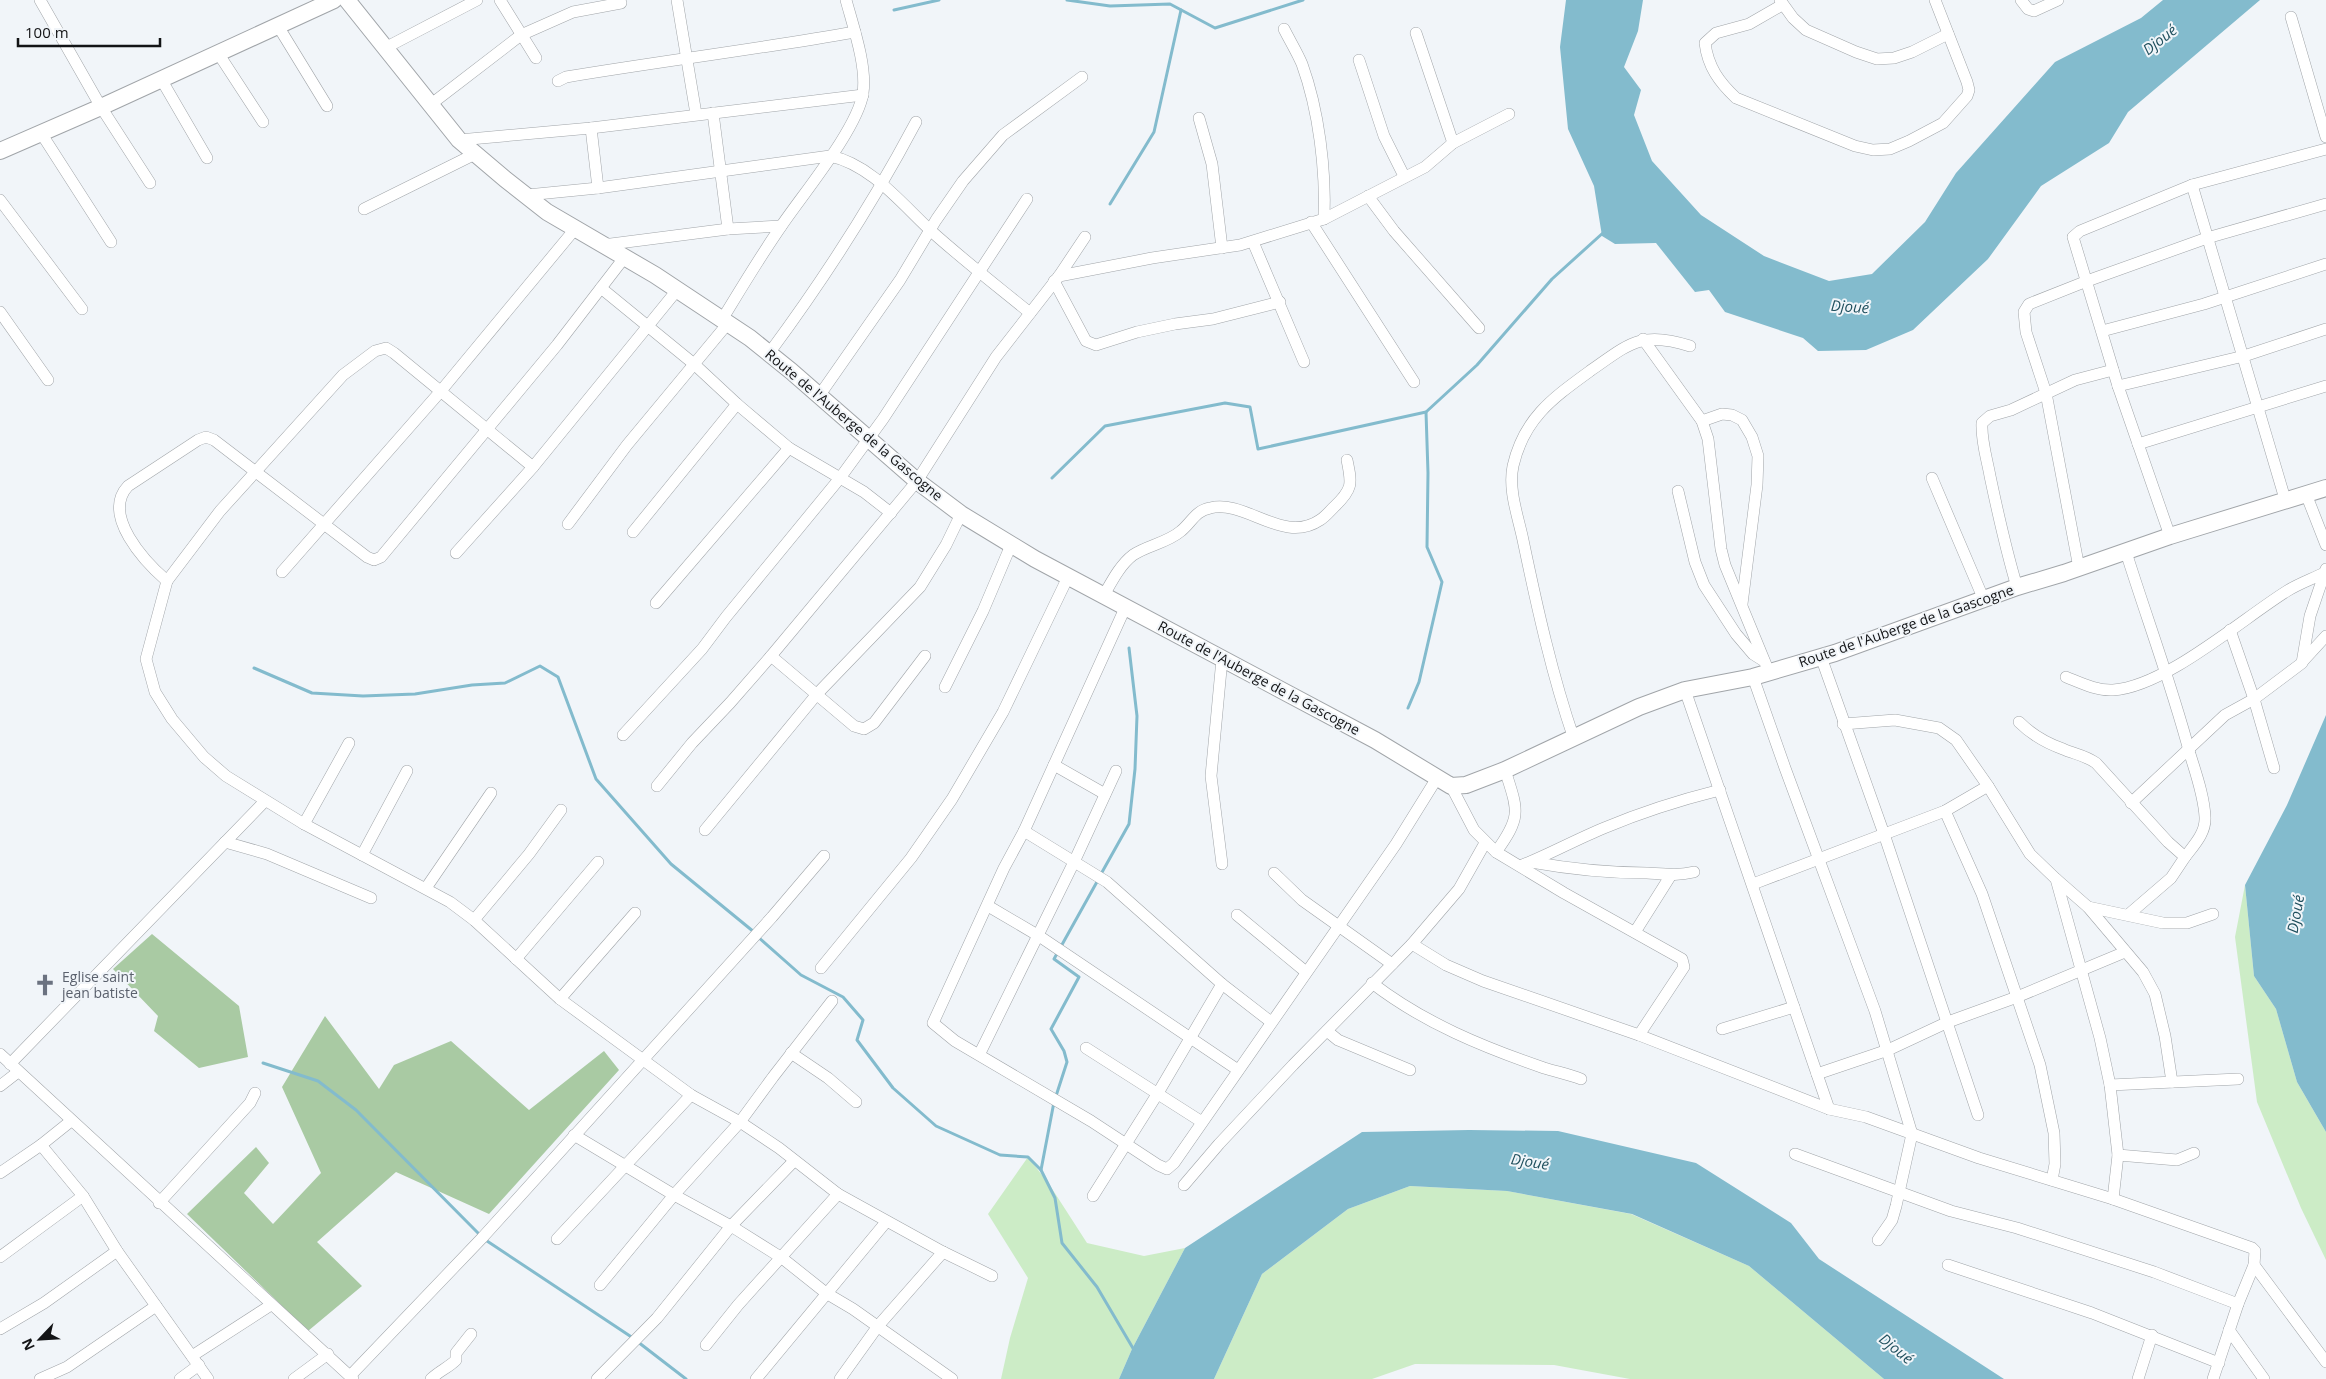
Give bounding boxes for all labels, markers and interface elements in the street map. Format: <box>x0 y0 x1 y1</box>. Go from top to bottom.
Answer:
scale bar <box>18 15 160 47</box>
water label: Djoué <box>2138 19 2181 59</box>
text: 100 m <box>25 22 69 42</box>
water label: Djoué <box>1830 295 1870 317</box>
street label: Route de l'Auberge de la Gascogne <box>762 345 947 505</box>
street label: Route de l'Auberge de la Gascogne <box>1796 580 2016 671</box>
street label: Route de l'Auberge de la Gascogne <box>1155 616 1364 739</box>
water label: Djoué <box>2282 893 2308 934</box>
place label: Eglise saint jean batiste <box>61 967 138 1002</box>
church icon: Eglise saint jean batiste <box>32 972 58 998</box>
water label: Djoué <box>1510 1148 1551 1174</box>
north arrow <box>15 1314 65 1364</box>
water label: Djoué <box>1875 1328 1918 1368</box>
text: N <box>17 1336 39 1354</box>

